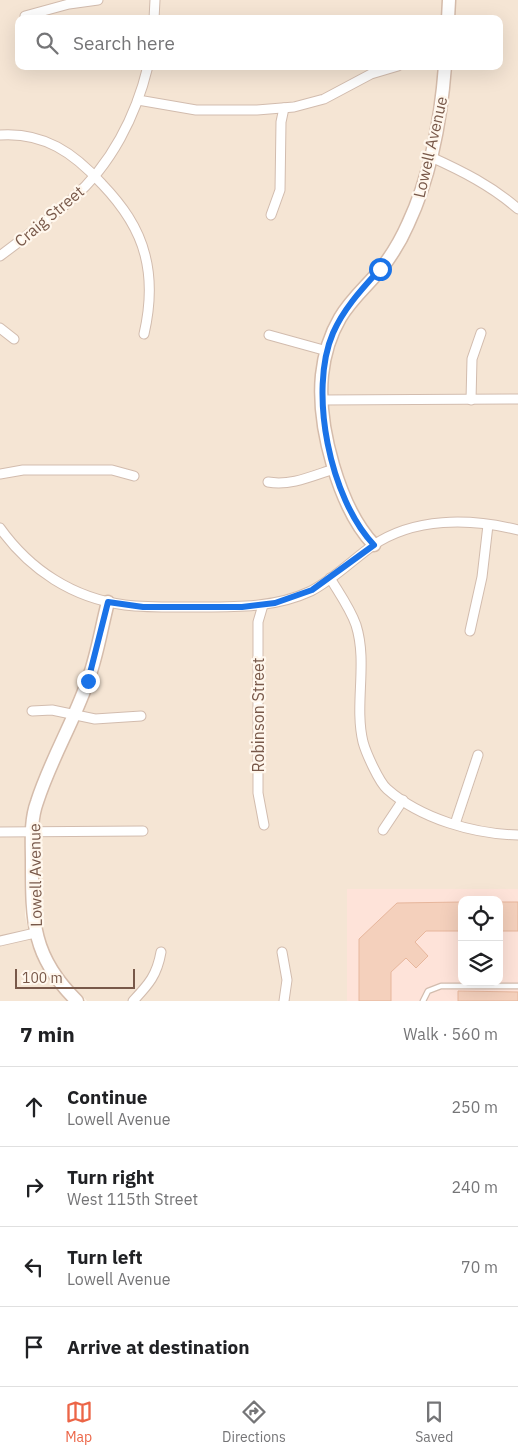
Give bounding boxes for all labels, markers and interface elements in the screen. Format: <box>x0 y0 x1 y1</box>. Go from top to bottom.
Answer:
search box <box>15 15 503 70</box>
icon: search <box>33 29 61 57</box>
text: Search here <box>73 31 175 55</box>
street label: Lowell Avenue <box>409 94 451 200</box>
street label: Craig Street <box>10 181 88 251</box>
route start <box>369 258 392 281</box>
street label: Robinson Street <box>248 658 268 772</box>
route end <box>77 670 100 693</box>
street label: Lowell Avenue <box>24 823 46 927</box>
map controls <box>458 896 503 986</box>
button: locate <box>458 896 503 941</box>
button: layers <box>458 941 503 986</box>
scale bar <box>15 966 135 989</box>
text: 100 m <box>22 969 63 987</box>
text: 7 min <box>20 1020 75 1048</box>
text: Walk · 560 m <box>403 1024 498 1044</box>
text: Continue <box>67 1085 147 1109</box>
icon: ahead <box>20 1093 48 1121</box>
text: 250 m <box>451 1097 498 1117</box>
text: Lowell Avenue <box>67 1109 171 1129</box>
text: Turn right <box>67 1165 154 1189</box>
icon: right <box>20 1173 48 1201</box>
text: 240 m <box>451 1177 498 1197</box>
text: West 115th Street <box>67 1189 198 1209</box>
text: Turn left <box>67 1245 143 1269</box>
icon: left <box>20 1253 48 1281</box>
text: 70 m <box>461 1257 498 1277</box>
text: Lowell Avenue <box>67 1269 171 1289</box>
icon: arrive <box>20 1333 48 1361</box>
text: Arrive at destination <box>67 1335 250 1359</box>
tab: Map <box>65 1398 93 1446</box>
tab: Directions <box>222 1398 286 1446</box>
tab: Saved <box>415 1398 453 1446</box>

